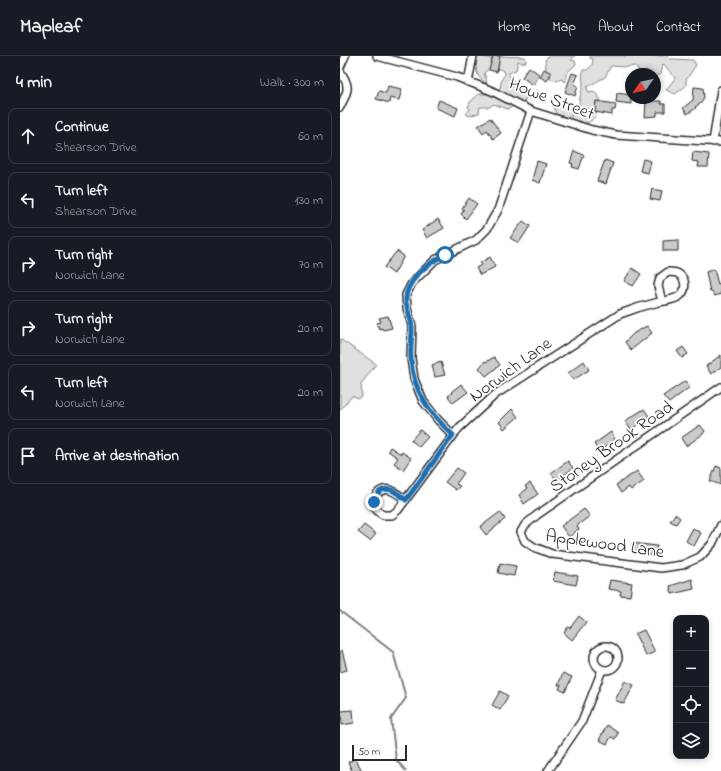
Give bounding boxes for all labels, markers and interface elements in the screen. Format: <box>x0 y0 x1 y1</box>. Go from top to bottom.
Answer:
text: Mapleaf <box>20 14 82 41</box>
text: Home <box>498 17 530 38</box>
text: Map <box>552 17 576 38</box>
text: About <box>598 17 634 38</box>
text: Contact <box>656 17 701 38</box>
north arrow <box>625 68 661 104</box>
text: 4 min <box>16 70 52 95</box>
street label: Howe Street <box>505 72 598 128</box>
text: Walk · 300 m <box>260 73 324 92</box>
text: Continue <box>55 116 109 138</box>
icon: ahead <box>17 125 39 147</box>
text: 60 m <box>298 127 323 146</box>
text: Shearson Drive <box>55 138 137 157</box>
text: Turn left <box>55 180 108 202</box>
icon: left <box>17 189 39 211</box>
text: 130 m <box>295 191 323 210</box>
text: Shearson Drive <box>55 202 137 221</box>
text: Turn right <box>55 244 113 266</box>
route start <box>436 246 454 264</box>
icon: right <box>17 253 39 275</box>
text: 70 m <box>299 255 323 274</box>
text: Norwich Lane <box>55 266 125 285</box>
text: Turn right <box>55 308 113 330</box>
icon: right <box>17 317 39 339</box>
text: 20 m <box>298 319 323 338</box>
text: Norwich Lane <box>55 330 125 349</box>
street label: Norwich Lane <box>464 331 559 409</box>
text: Turn left <box>55 372 108 394</box>
icon: left <box>17 381 39 403</box>
text: 20 m <box>298 383 323 402</box>
text: Norwich Lane <box>55 394 125 413</box>
street label: Stoney Brook Road <box>545 395 679 500</box>
icon: arrive <box>17 445 39 467</box>
text: Arrive at destination <box>55 445 179 467</box>
route end <box>365 493 383 511</box>
street label: Applewood Lane <box>544 524 667 566</box>
map controls <box>673 615 709 759</box>
button: + <box>673 615 709 651</box>
button: − <box>673 651 709 687</box>
button: locate <box>673 687 709 723</box>
button: layers <box>673 723 709 759</box>
scale bar <box>352 743 407 762</box>
text: 50 m <box>358 744 380 760</box>

